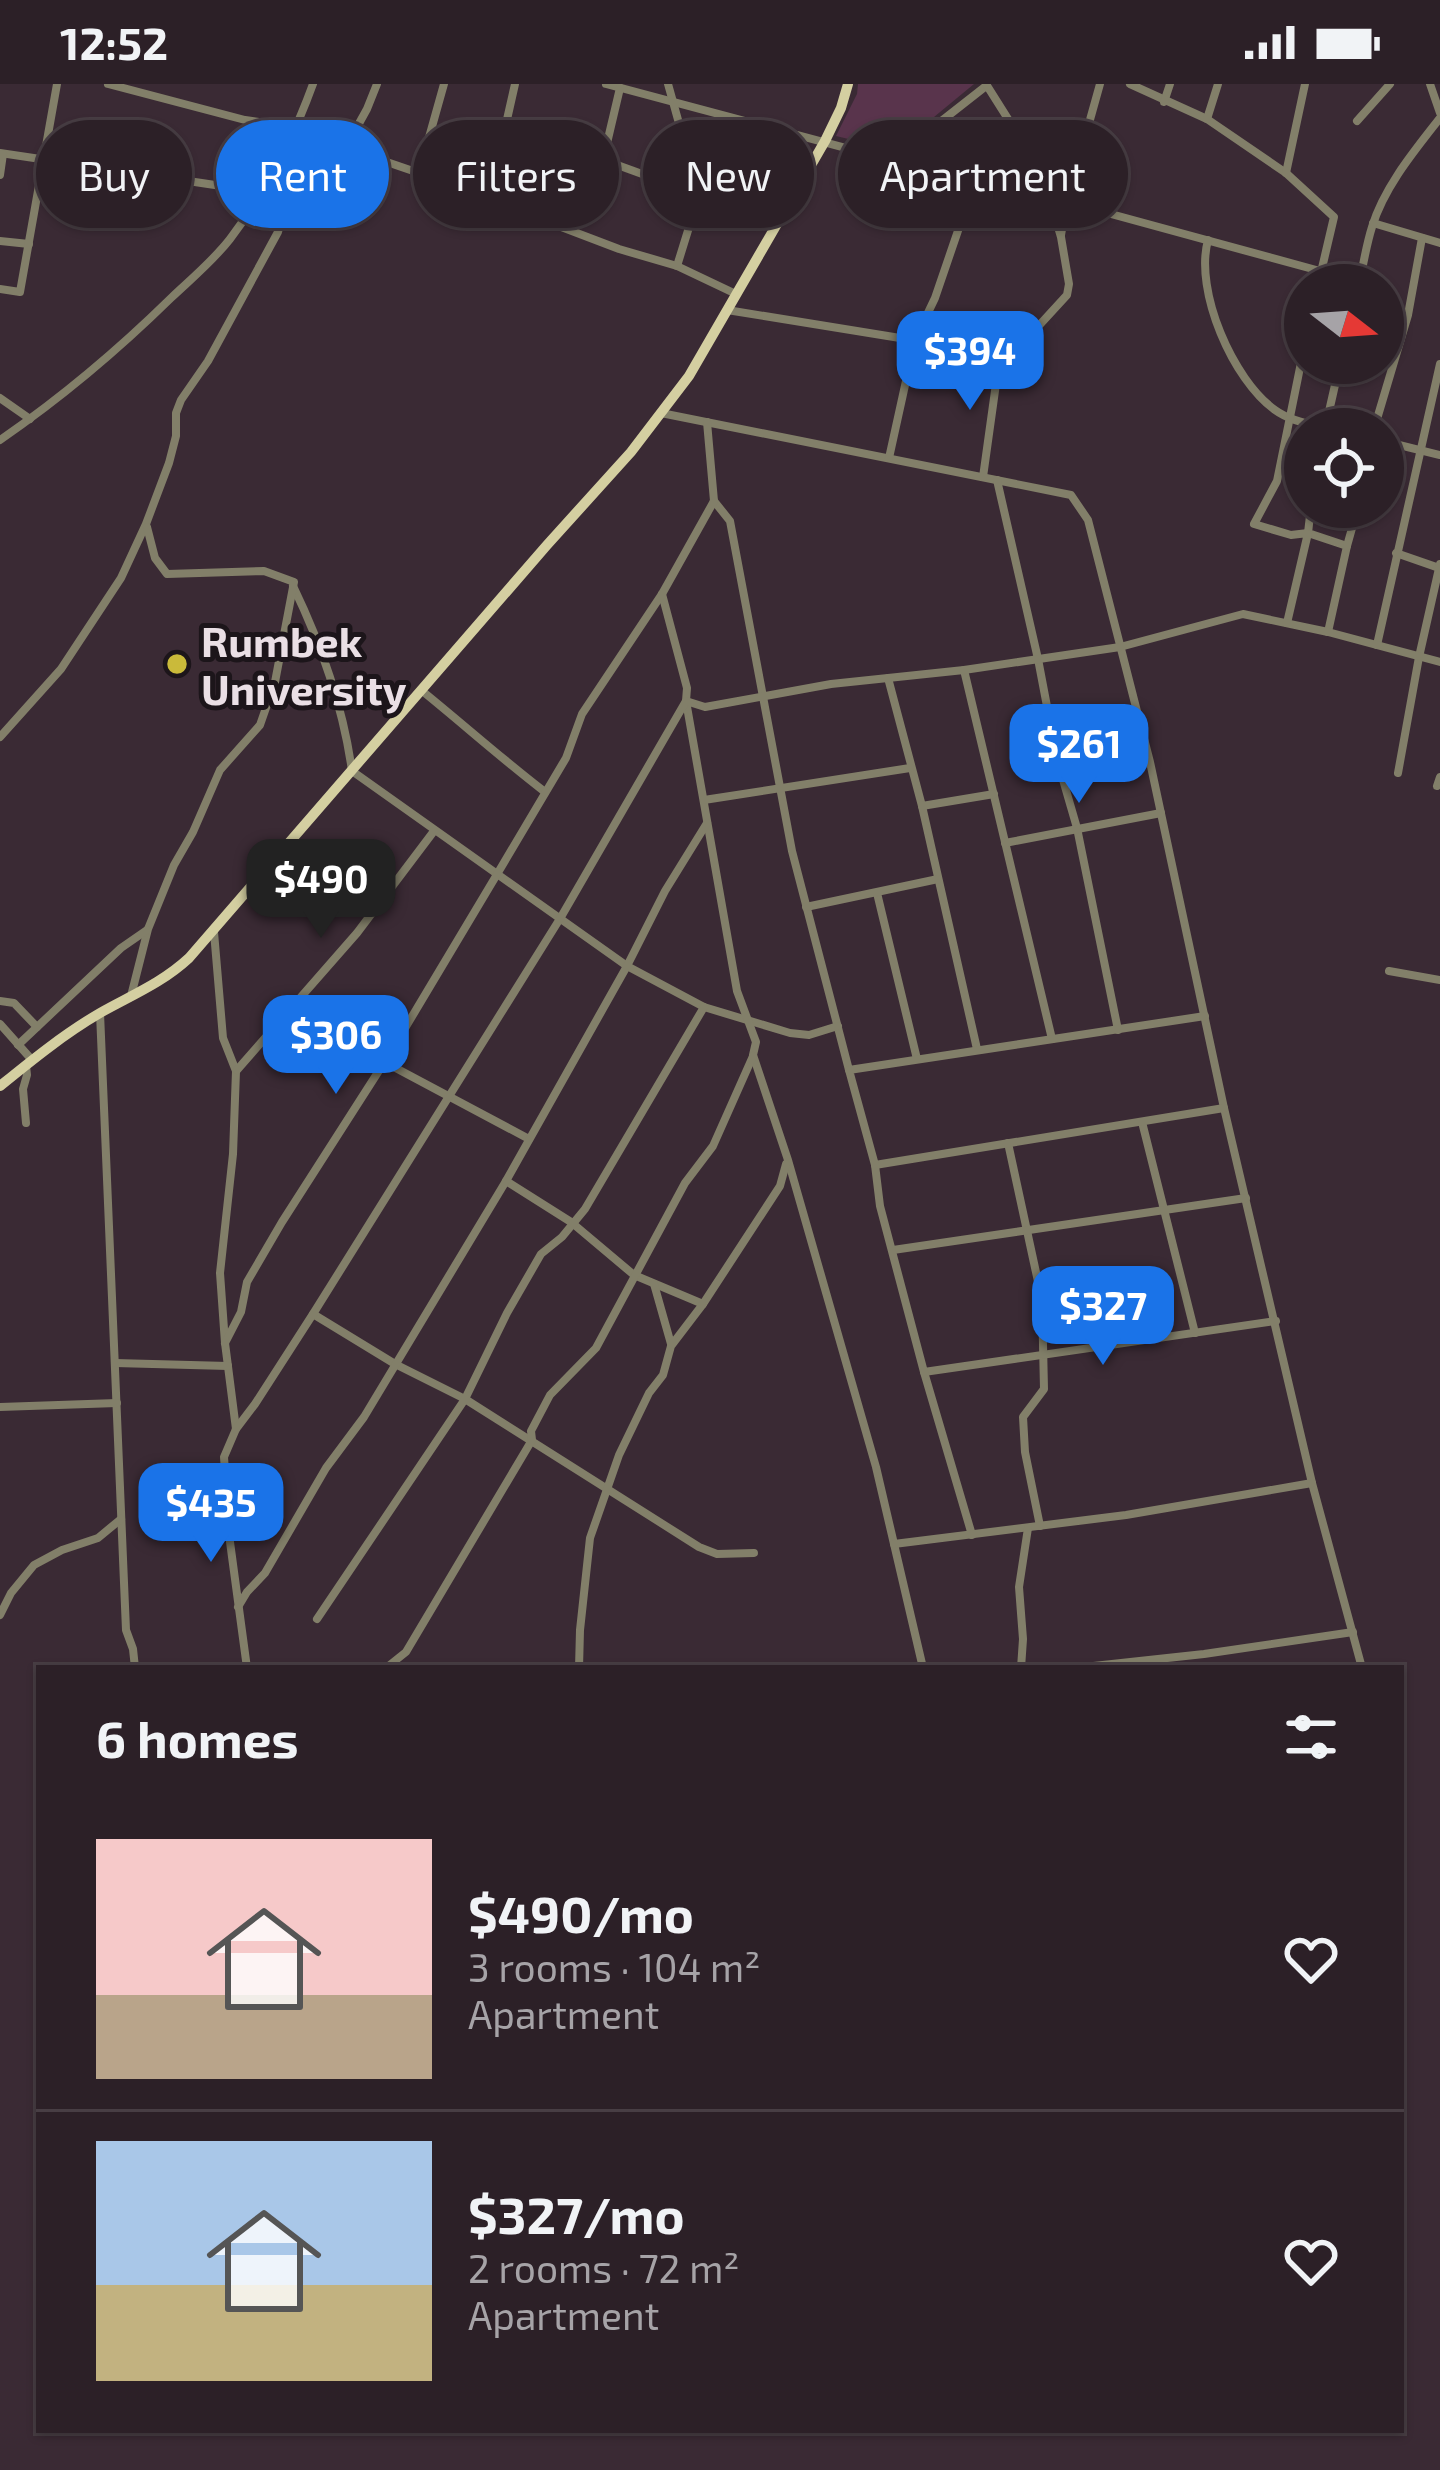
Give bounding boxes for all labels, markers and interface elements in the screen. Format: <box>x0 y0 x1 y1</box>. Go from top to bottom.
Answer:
text: 12:52 <box>60 15 168 69</box>
chip: Buy <box>36 120 192 228</box>
chip: Rent <box>216 120 389 228</box>
chip: Filters <box>413 120 619 228</box>
chip: New <box>643 120 814 228</box>
chip: Apartment <box>838 120 1128 228</box>
north arrow <box>1284 264 1404 384</box>
map controls <box>1284 264 1404 528</box>
pin: $394 <box>899 311 1041 413</box>
text: $394 <box>924 326 1016 373</box>
button: locate <box>1284 408 1404 528</box>
place label: Rumbek University <box>201 615 407 714</box>
marker: Rumbek University <box>164 651 190 677</box>
pin: $261 <box>1008 704 1150 806</box>
text: $261 <box>1036 719 1122 766</box>
pin: $490 <box>250 839 392 941</box>
text: $490 <box>273 854 369 901</box>
pin: $306 <box>265 995 407 1097</box>
text: $306 <box>290 1010 382 1057</box>
pin: $327 <box>1032 1266 1174 1368</box>
text: $327 <box>1059 1281 1147 1328</box>
pin: $435 <box>140 1463 282 1565</box>
text: $435 <box>165 1478 257 1525</box>
icon: filters <box>1278 1704 1344 1770</box>
text: 6 homes <box>96 1707 299 1768</box>
text: $490/mo <box>468 1882 694 1943</box>
icon: home <box>192 1887 336 2031</box>
icon: heart <box>1278 1926 1344 1992</box>
text: 3 rooms · 104 m² <box>468 1943 760 1990</box>
text: Apartment <box>468 1990 659 2037</box>
text: $327/mo <box>468 2183 685 2244</box>
icon: home <box>192 2189 336 2333</box>
icon: heart <box>1278 2228 1344 2294</box>
text: 2 rooms · 72 m² <box>468 2244 740 2291</box>
text: Apartment <box>468 2291 659 2338</box>

